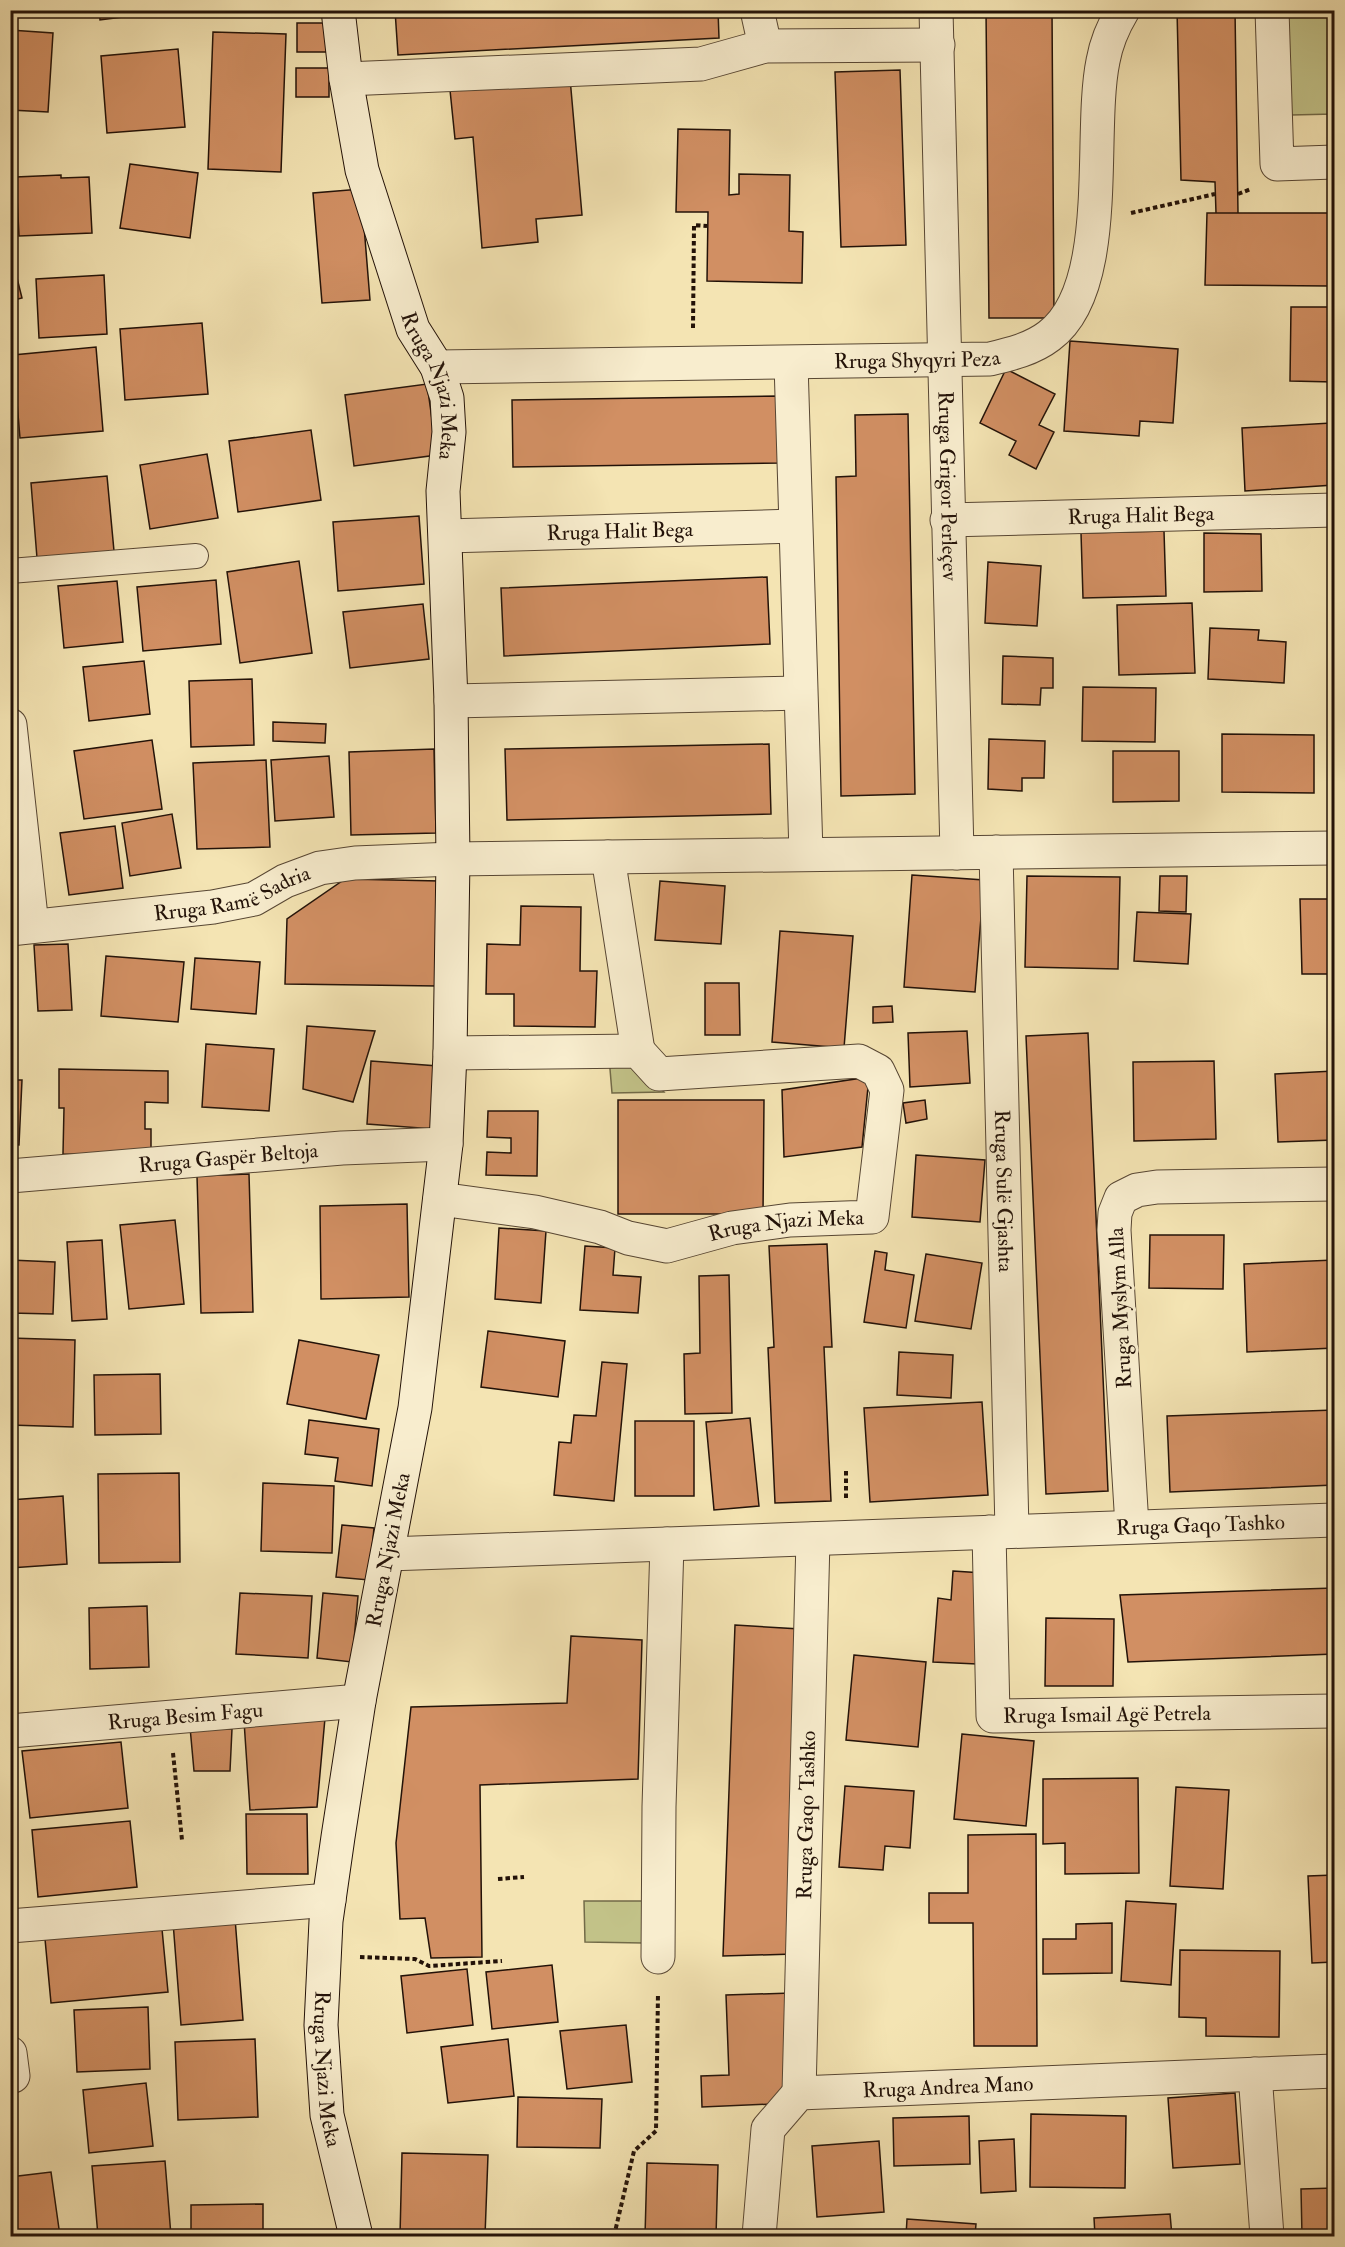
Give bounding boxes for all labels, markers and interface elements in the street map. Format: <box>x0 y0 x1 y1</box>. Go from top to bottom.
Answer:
street label: Rruga Njazi Meka <box>394 309 462 462</box>
street label: Rruga Shyqyri Peza <box>834 344 1003 375</box>
street label: Rruga Grigor Perleçev <box>931 391 963 582</box>
street label: Rruga Halit Bega <box>1067 500 1215 531</box>
street label: Rruga Halit Bega <box>546 516 694 547</box>
street label: Rruga Ramë Sadria <box>152 860 314 927</box>
street label: Rruga Sulë Gjashta <box>988 1109 1019 1273</box>
street label: Rruga Gaspër Beltoja <box>137 1137 320 1179</box>
street label: Rruga Njazi Meka <box>705 1204 865 1248</box>
street label: Rruga Myslym Alla <box>1103 1226 1138 1389</box>
street label: Rruga Njazi Meka <box>360 1470 417 1630</box>
street label: Rruga Gaqo Tashko <box>1116 1509 1285 1542</box>
street label: Rruga Besim Fagu <box>107 1696 264 1737</box>
street label: Rruga Ismail Agë Petrela <box>1003 1700 1211 1730</box>
street label: Rruga Gaqo Tashko <box>791 1730 822 1900</box>
street label: Rruga Njazi Meka <box>307 1990 347 2150</box>
street label: Rruga Andrea Mano <box>862 2070 1034 2104</box>

